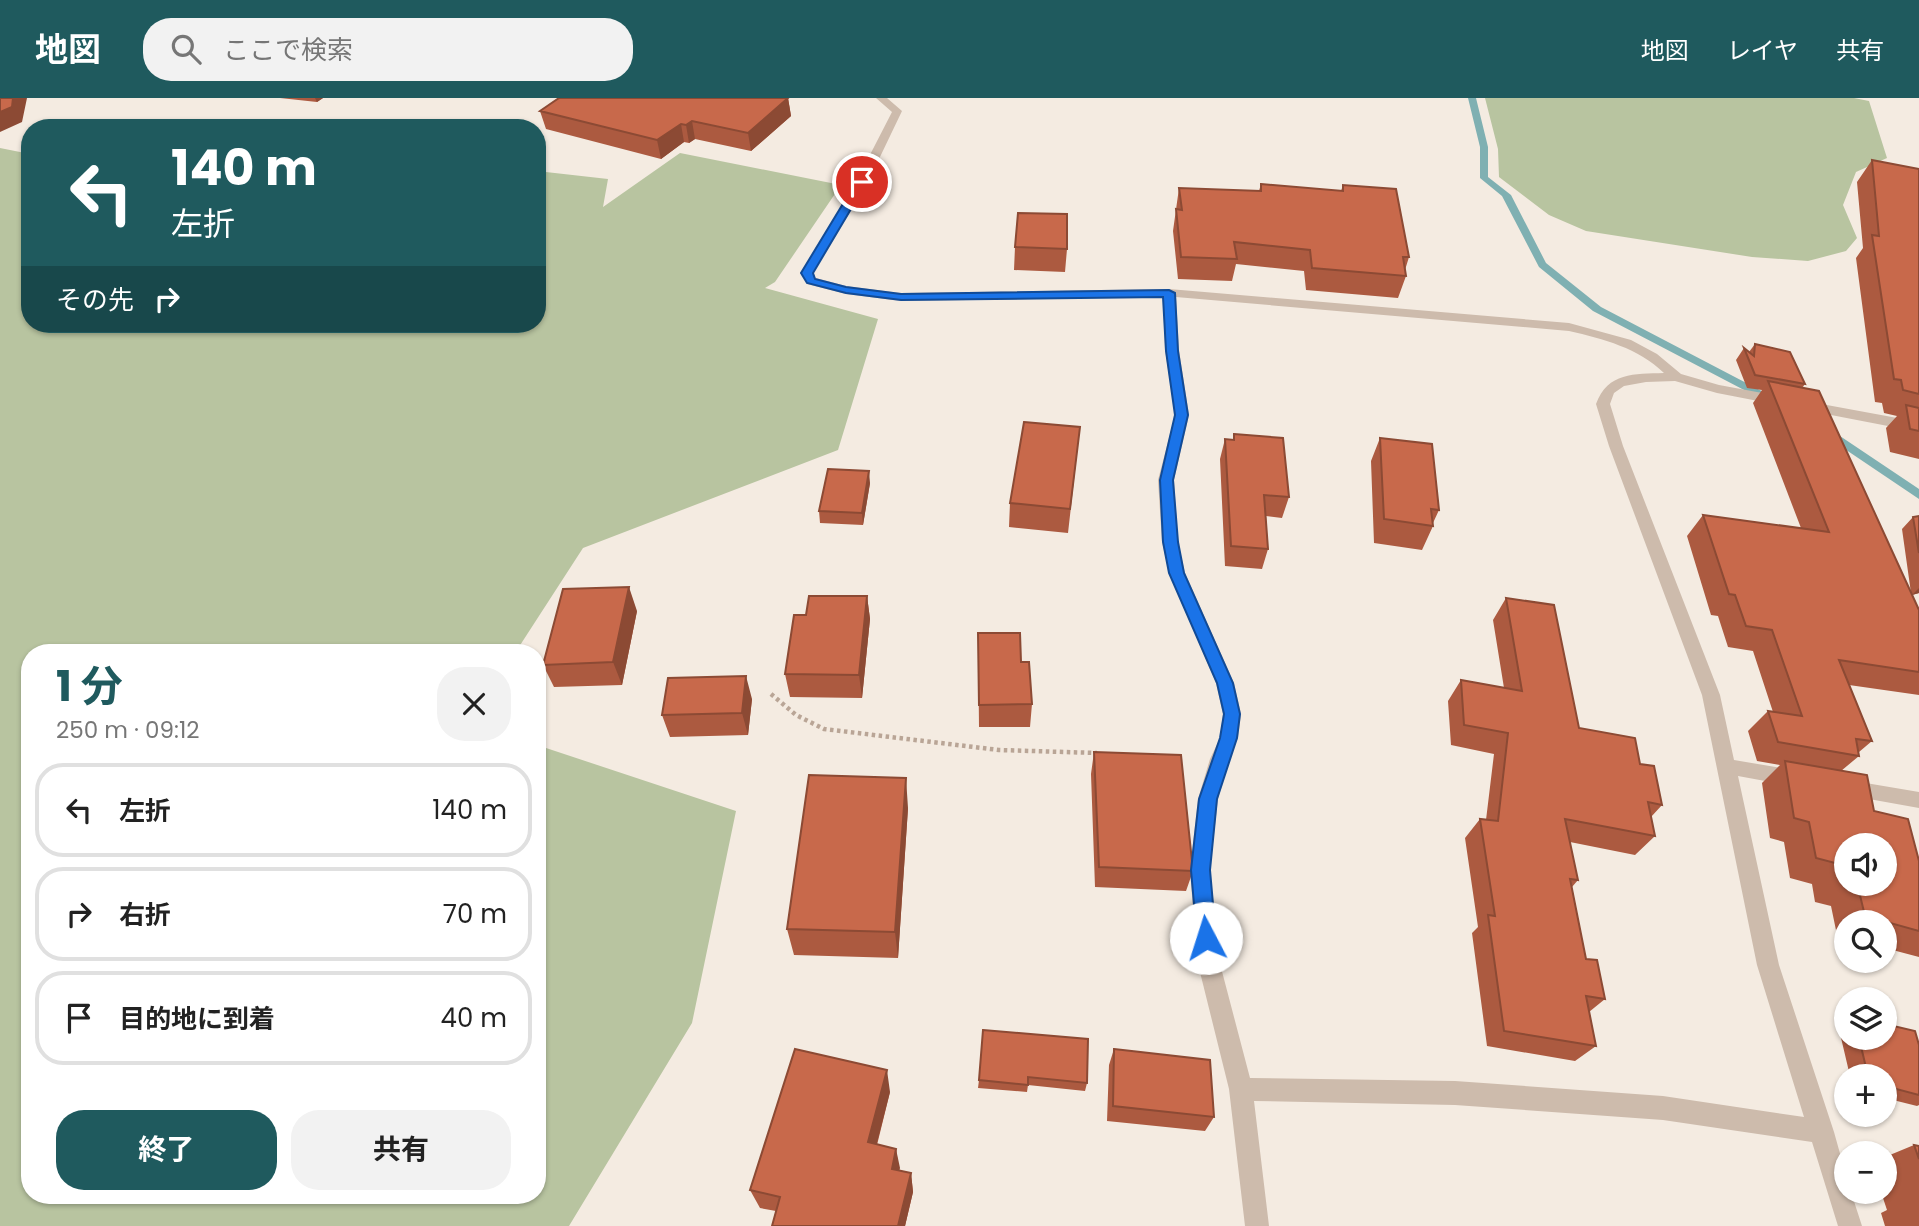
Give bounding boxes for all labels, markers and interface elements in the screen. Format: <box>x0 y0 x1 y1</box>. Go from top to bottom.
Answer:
search box <box>143 18 633 81</box>
text: 地図 <box>35 26 101 73</box>
icon: search <box>167 30 205 68</box>
text: ここで検索 <box>223 32 353 68</box>
text: 地図 <box>1641 34 1689 67</box>
text: レイヤ <box>1727 34 1798 67</box>
text: 共有 <box>1836 34 1884 67</box>
text: 140 m <box>171 134 317 202</box>
icon: left <box>56 147 147 238</box>
pin <box>832 152 892 212</box>
icon: arrive <box>843 163 881 201</box>
text: 左折 <box>171 201 235 246</box>
icon: right <box>148 280 186 318</box>
text: その先 <box>56 282 134 318</box>
text: 1 分 <box>56 657 123 716</box>
button: close <box>437 667 511 741</box>
text: 250 m · 09:12 <box>56 714 200 746</box>
icon: left <box>60 791 98 829</box>
text: 140 m <box>432 792 507 828</box>
text: 左折 <box>119 793 171 829</box>
map controls <box>1834 833 1897 1204</box>
button: sound <box>1834 833 1897 896</box>
icon: right <box>60 895 98 933</box>
text: 70 m <box>443 896 507 932</box>
text: 右折 <box>119 897 171 933</box>
position arrow <box>1169 901 1243 975</box>
button: search <box>1834 910 1897 973</box>
button: layers <box>1834 987 1897 1050</box>
icon: arrive <box>60 999 98 1037</box>
text: 40 m <box>441 1000 507 1036</box>
text: 目的地に到着 <box>119 1001 275 1037</box>
button: + <box>1834 1064 1897 1127</box>
button: 終了 <box>56 1110 277 1190</box>
button: 共有 <box>291 1110 511 1190</box>
button: − <box>1834 1141 1897 1204</box>

